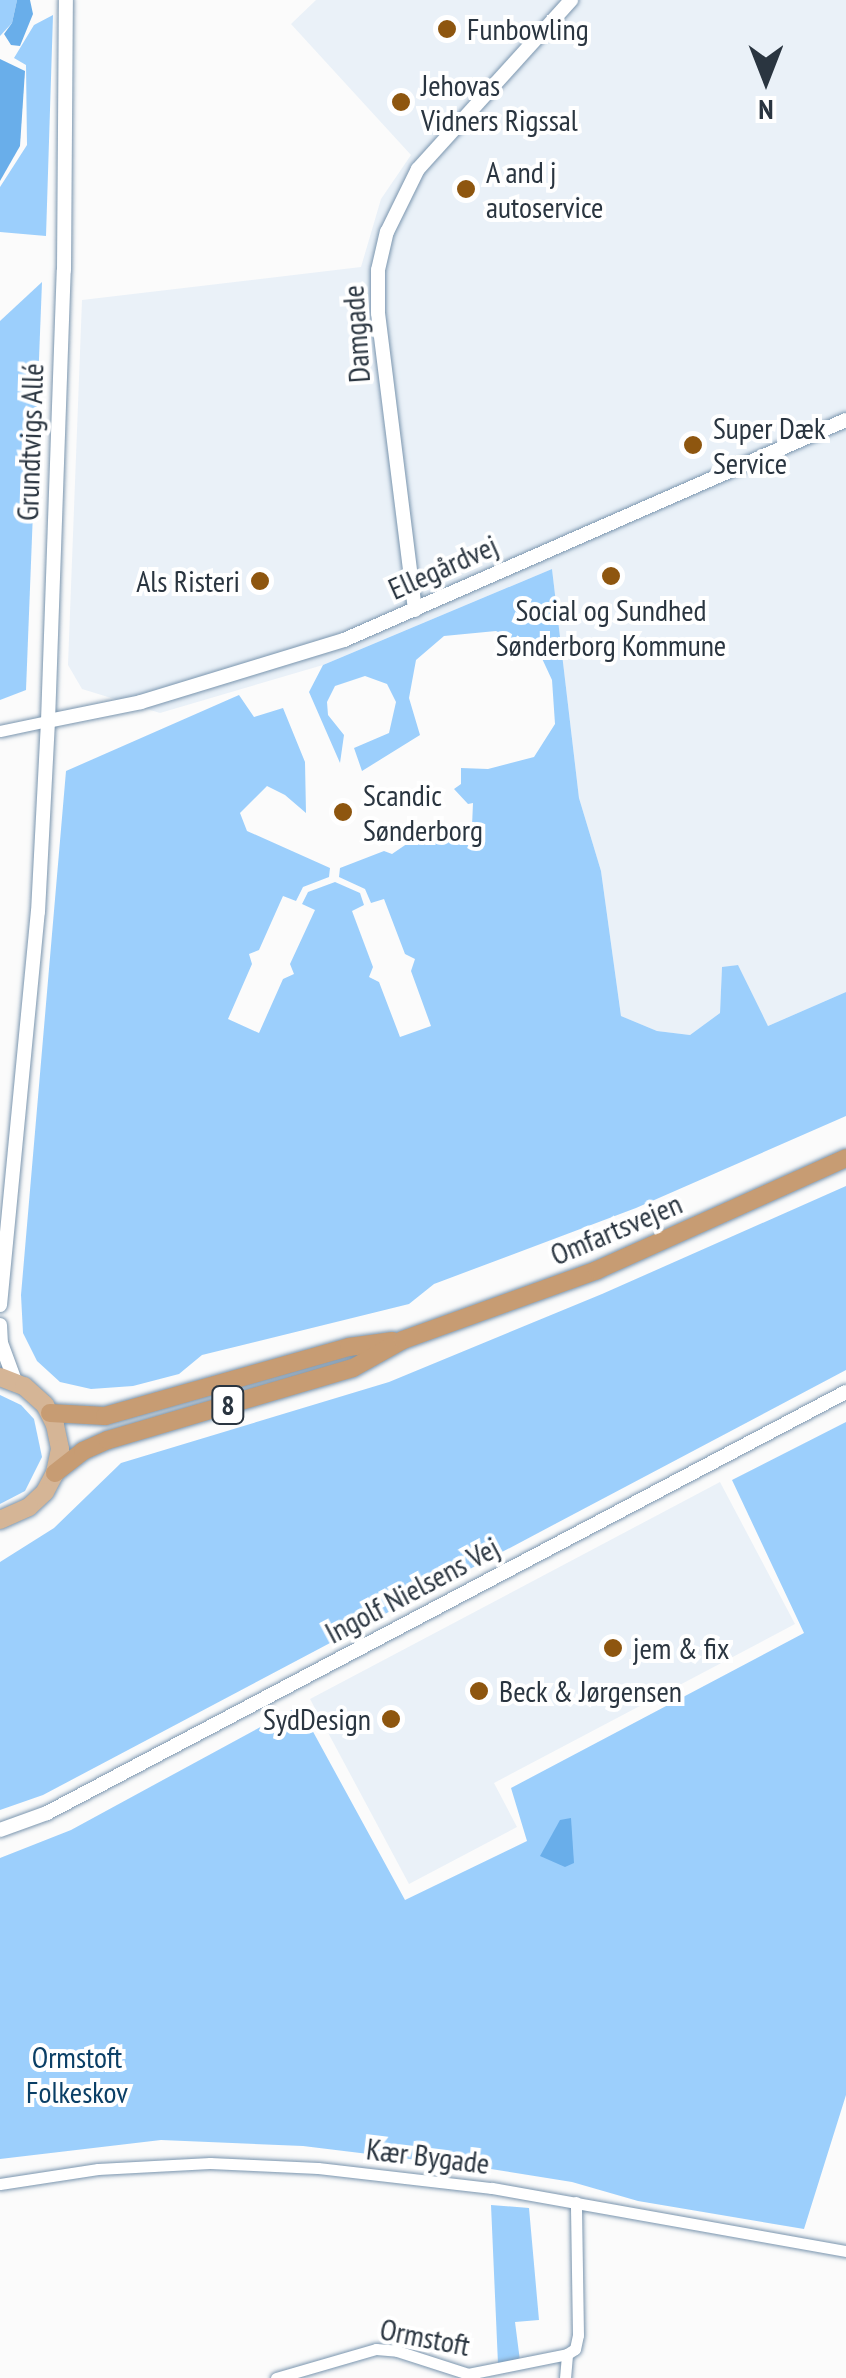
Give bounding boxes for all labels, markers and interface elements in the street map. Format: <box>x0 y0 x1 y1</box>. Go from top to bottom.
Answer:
place label: Funbowling <box>467 11 589 47</box>
marker: Funbowling <box>436 18 458 40</box>
north arrow <box>716 30 816 130</box>
place label: Jehovas Vidners Rigssal <box>421 67 578 138</box>
marker: Jehovas Vidners Rigssal <box>390 91 412 113</box>
text: N <box>758 92 774 129</box>
place label: A and j autoservice <box>486 154 603 224</box>
marker: A and j autoservice <box>455 178 477 200</box>
street label: Damgade <box>335 284 377 384</box>
street label: Grundtvigs Allé <box>9 362 51 522</box>
place label: Super Dæk Service <box>713 410 826 480</box>
marker: Super Dæk Service <box>682 434 704 456</box>
street label: Ellegårdvej <box>383 527 503 607</box>
place label: Als Risteri <box>136 563 240 599</box>
marker: Social og Sundhed Sønderborg Kommune <box>600 565 622 587</box>
marker: Als Risteri <box>249 570 271 592</box>
place label: Social og Sundhed Sønderborg Kommune <box>496 592 726 662</box>
place label: Scandic Sønderborg <box>363 777 483 848</box>
marker: Scandic Sønderborg <box>332 801 354 823</box>
street label: Omfartsvejen <box>545 1185 687 1273</box>
road number: 8 <box>210 1382 246 1428</box>
street label: Ingolf Nielsens Vej <box>319 1529 505 1651</box>
place label: jem & fix <box>633 1630 729 1666</box>
marker: jem & fix <box>602 1637 624 1659</box>
place label: Beck & Jørgensen <box>499 1673 683 1709</box>
marker: Beck & Jørgensen <box>468 1680 490 1702</box>
place label: SydDesign <box>263 1701 371 1737</box>
marker: SydDesign <box>380 1708 402 1730</box>
park label: Ormstoft Folkeskov <box>26 2039 128 2110</box>
street label: Kær Bygade <box>364 2131 492 2181</box>
street label: Ormstoft <box>377 2311 473 2363</box>

